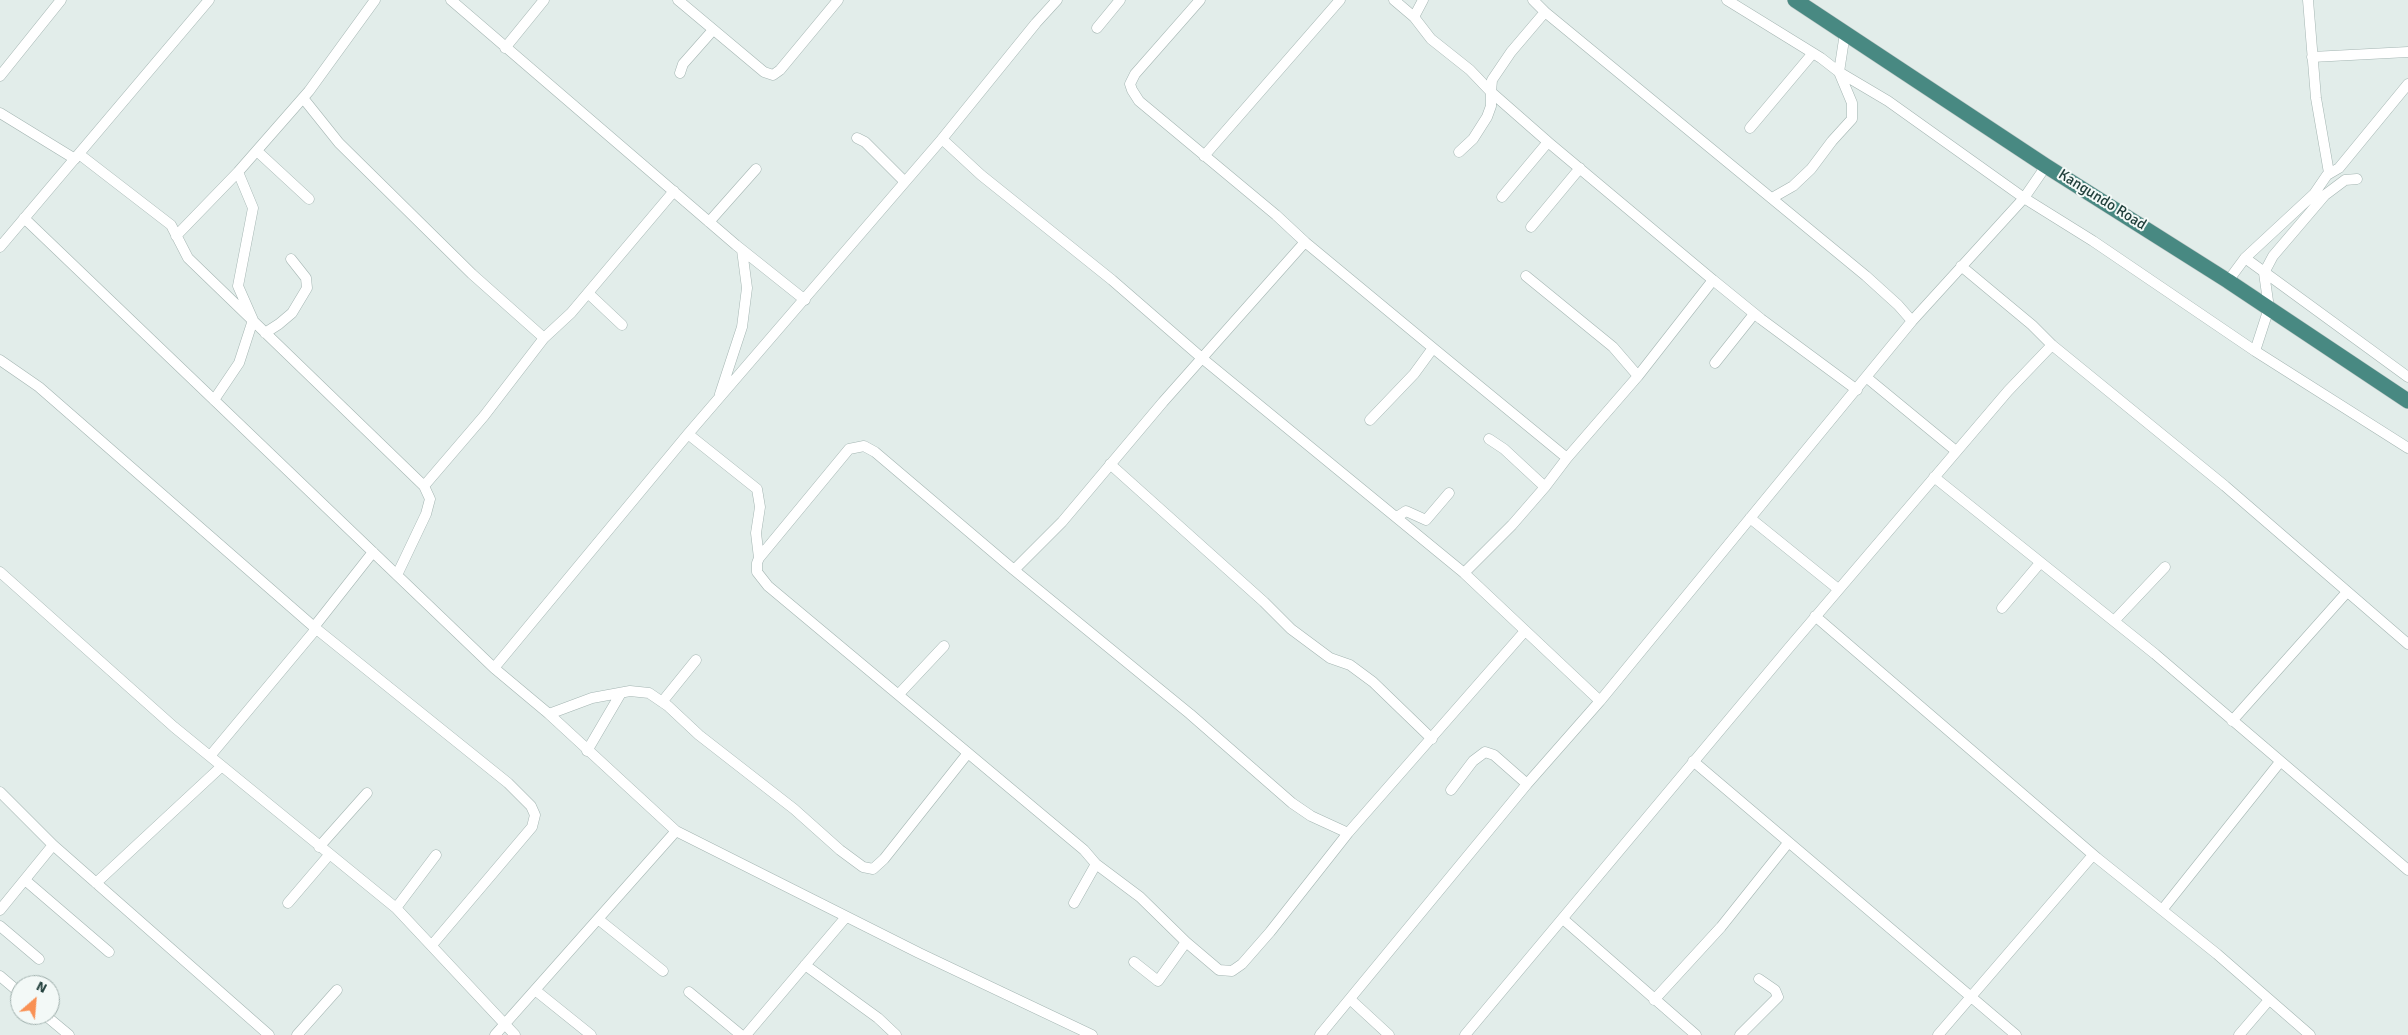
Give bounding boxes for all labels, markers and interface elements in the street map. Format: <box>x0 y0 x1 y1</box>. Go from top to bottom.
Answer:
street label: Kangundo Road <box>2055 166 2149 234</box>
north arrow <box>10 975 60 1025</box>
text: N <box>33 977 50 997</box>

